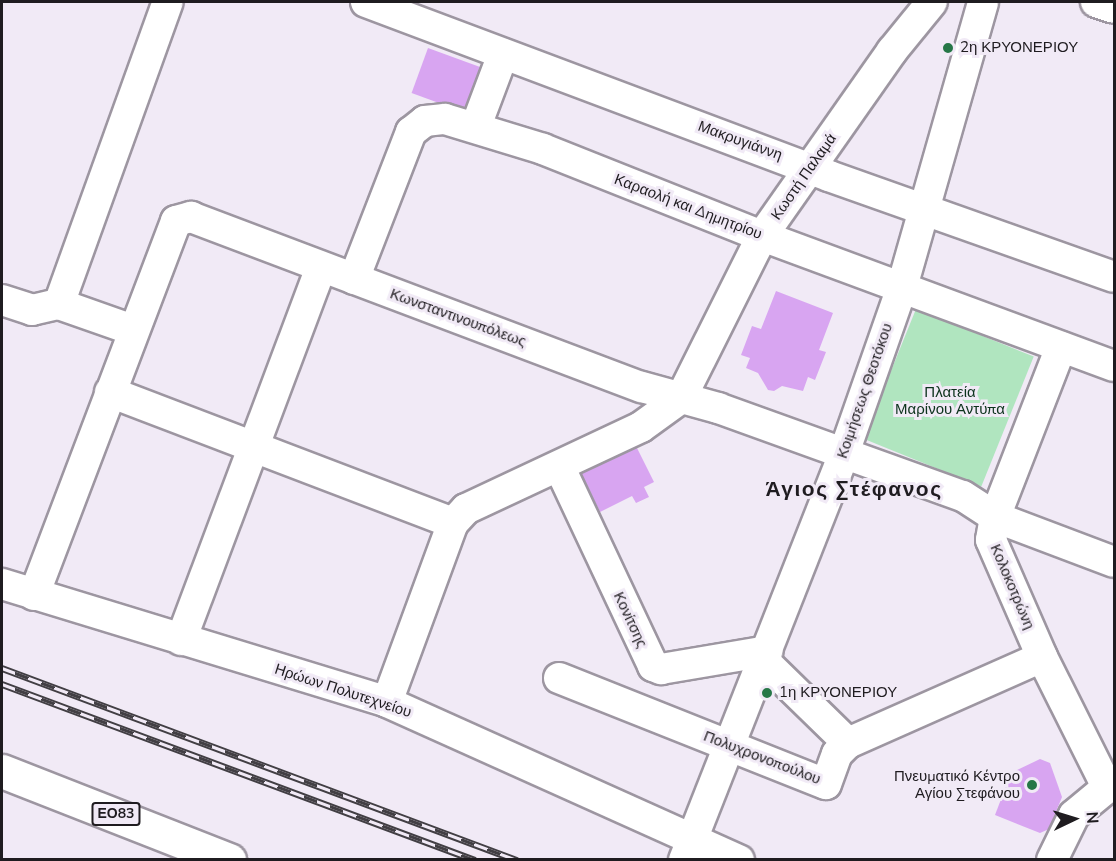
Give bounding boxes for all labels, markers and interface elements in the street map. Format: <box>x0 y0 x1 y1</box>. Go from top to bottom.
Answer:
place label: 2η ΚΡΥΟΝΕΡΙΟΥ <box>960 39 1078 57</box>
marker: 2η ΚΡΥΟΝΕΡΙΟΥ <box>941 41 955 55</box>
street label: Μακρυγιάννη <box>695 117 785 165</box>
street label: Κωστή Παλαμά <box>768 130 840 224</box>
street label: Καραολή και Δημητρίου <box>611 170 765 244</box>
street label: Κωνσταντινουπόλεως <box>388 285 528 351</box>
street label: Κοιμήσεως Θεοτόκου <box>833 321 897 461</box>
park label: Πλατεία Μαρίνου Αντύπα <box>895 383 1005 418</box>
district label: Άγιος Στέφανος <box>765 476 943 502</box>
street label: Κολοκοτρώνη <box>986 542 1038 632</box>
street label: Κονίτσης <box>609 589 651 651</box>
street label: Ηρώων Πολυτεχνείου <box>272 660 414 722</box>
place label: 1η ΚΡΥΟΝΕΡΙΟΥ <box>779 684 897 702</box>
marker: 1η ΚΡΥΟΝΕΡΙΟΥ <box>760 686 774 700</box>
street label: Πολυχρονοπούλου <box>701 727 823 789</box>
place label: Πνευματικό Κέντρο Αγίου Στεφάνου <box>894 767 1020 802</box>
marker: Πνευματικό Κέντρο Αγίου Στεφάνου <box>1025 778 1039 792</box>
north arrow <box>1044 789 1104 849</box>
road number: ΕΟ83 <box>90 803 142 825</box>
text: N <box>1081 811 1103 824</box>

